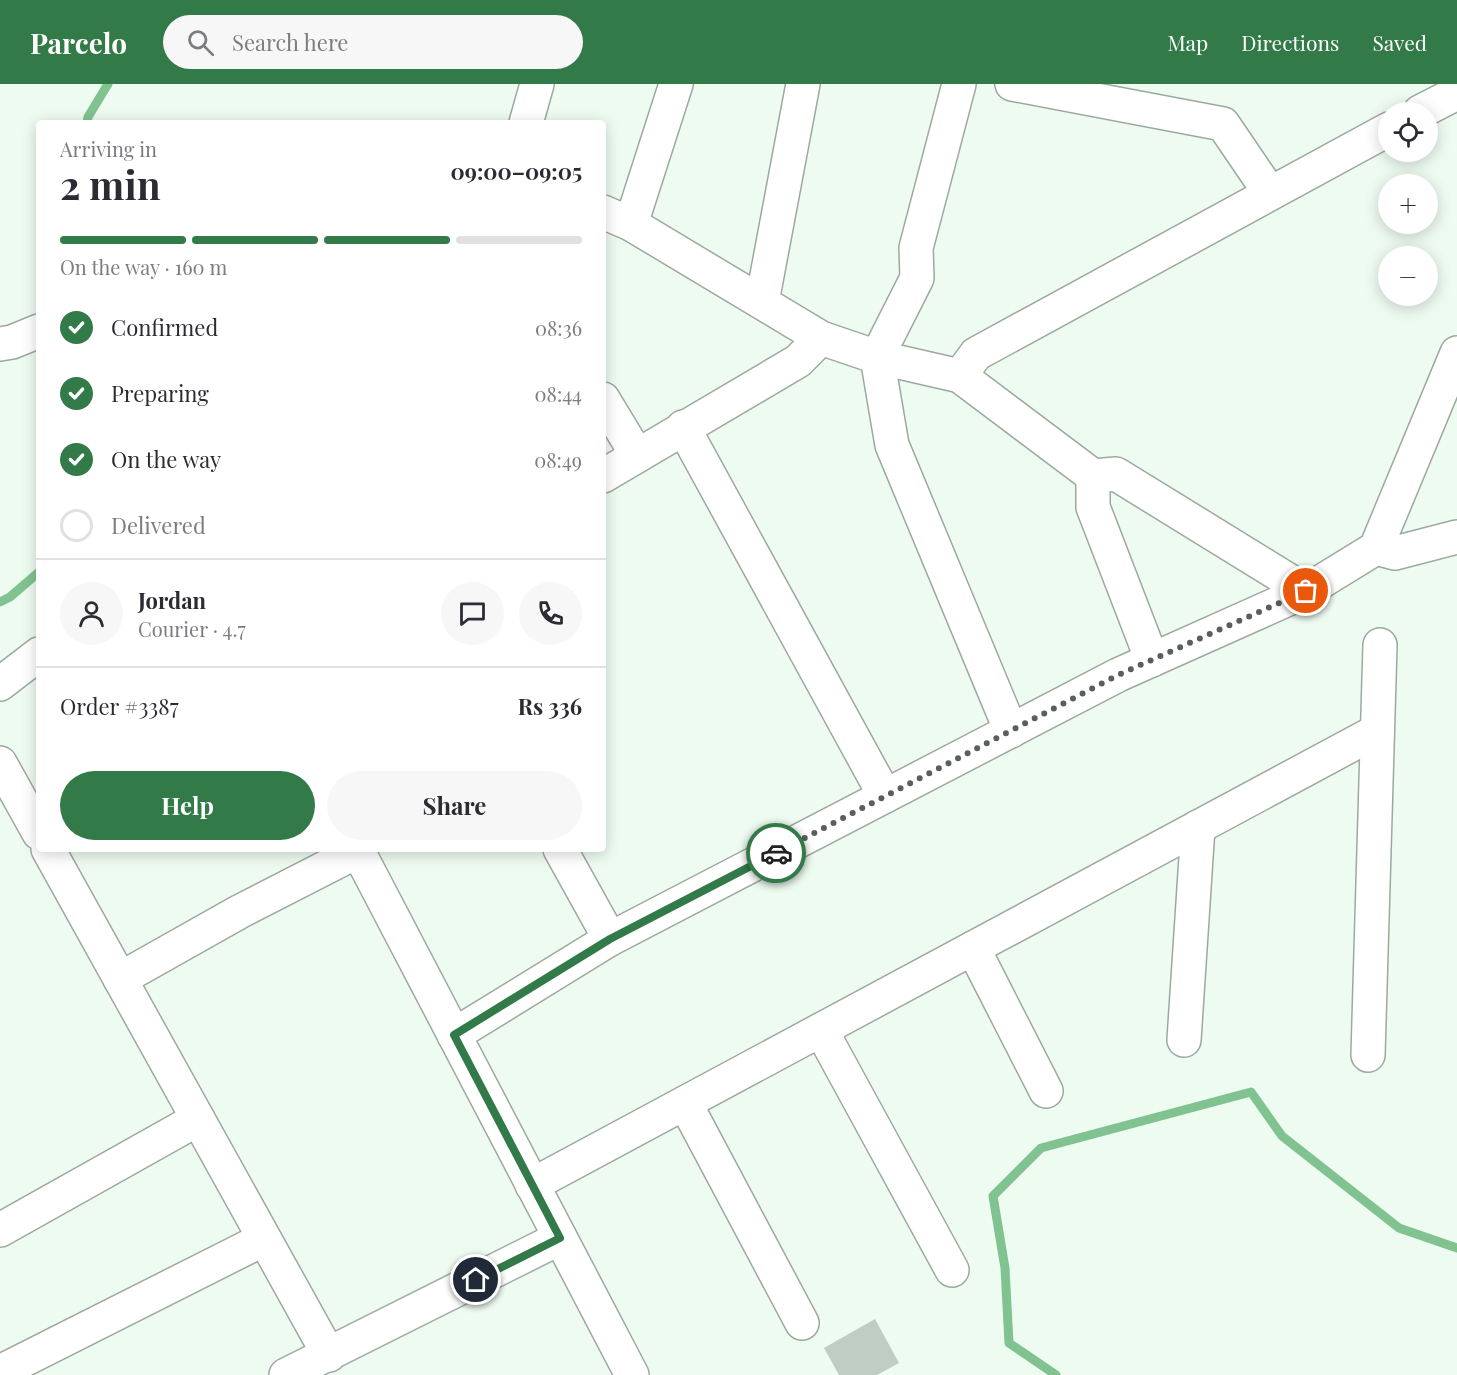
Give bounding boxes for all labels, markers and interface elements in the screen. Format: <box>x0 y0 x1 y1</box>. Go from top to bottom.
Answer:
search box <box>163 15 583 69</box>
text: Parcelo <box>30 24 127 61</box>
icon: search <box>184 26 217 59</box>
text: Search here <box>232 27 348 57</box>
text: Map <box>1167 28 1208 56</box>
text: Directions <box>1241 28 1339 56</box>
text: Saved <box>1372 28 1427 56</box>
map controls <box>1378 102 1438 306</box>
button: locate <box>1378 102 1438 162</box>
text: Arriving in <box>60 135 157 162</box>
text: 09:00–09:05 <box>451 156 582 186</box>
text: 2 min <box>60 158 161 210</box>
button: + <box>1378 174 1438 234</box>
button: − <box>1378 246 1438 306</box>
text: On the way · 160 m <box>60 253 227 280</box>
icon: check <box>60 311 93 344</box>
text: Confirmed <box>111 312 218 342</box>
text: 08:36 <box>535 314 582 341</box>
icon: check <box>60 377 93 410</box>
text: Preparing <box>111 378 209 408</box>
text: 08:44 <box>535 380 582 407</box>
icon: check <box>60 443 93 476</box>
text: On the way <box>111 444 221 474</box>
text: 08:49 <box>534 446 582 473</box>
text: Delivered <box>111 510 206 540</box>
pin <box>1280 565 1331 616</box>
icon: bag <box>1289 574 1322 607</box>
button: person <box>60 582 123 645</box>
button: chat <box>441 582 504 645</box>
button: phone <box>519 582 582 645</box>
text: Jordan <box>138 585 206 615</box>
text: Courier · 4.7 <box>138 615 246 642</box>
text: Order #3387 <box>60 691 179 721</box>
text: Rs 336 <box>518 691 582 721</box>
button: Help <box>60 771 315 840</box>
button: Share <box>327 771 582 840</box>
courier <box>746 823 806 883</box>
icon: car <box>760 837 793 870</box>
pin <box>450 1254 501 1305</box>
icon: home <box>459 1263 492 1296</box>

